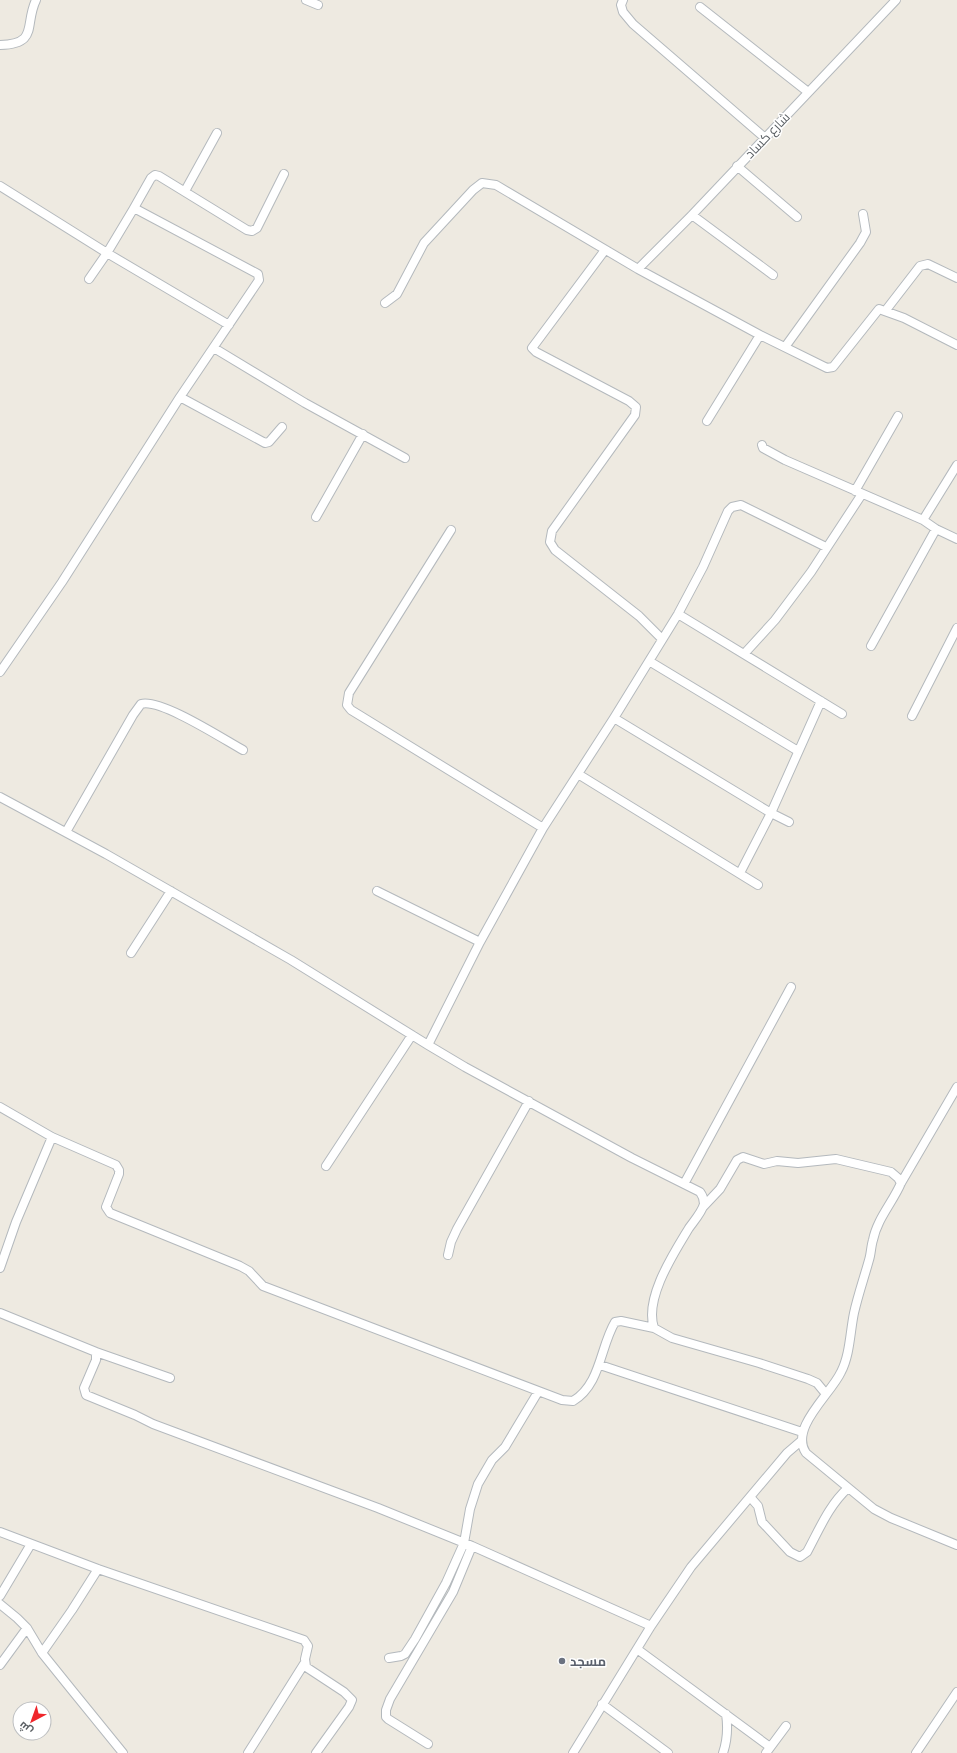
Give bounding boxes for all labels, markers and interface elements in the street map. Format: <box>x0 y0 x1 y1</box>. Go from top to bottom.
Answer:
street label: شارع كساد <box>742 109 793 162</box>
place label: مسجد <box>570 1654 606 1669</box>
marker: مسجد <box>557 1656 567 1666</box>
north arrow <box>12 1701 52 1741</box>
text: ش <box>16 1719 35 1738</box>

